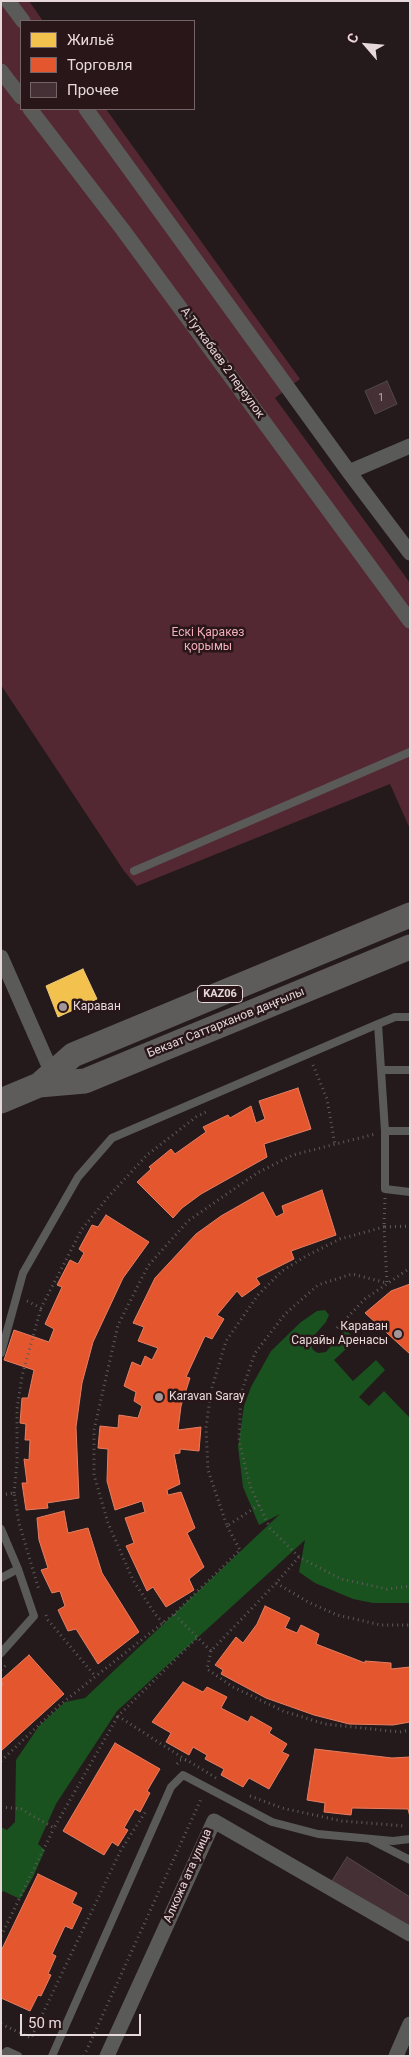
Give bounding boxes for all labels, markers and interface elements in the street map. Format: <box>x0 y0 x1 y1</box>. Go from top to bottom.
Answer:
legend <box>20 20 195 110</box>
north arrow <box>341 20 391 70</box>
text: С <box>343 30 362 46</box>
text: Жильё <box>67 31 114 49</box>
text: Торговля <box>67 56 132 74</box>
text: Прочее <box>67 81 119 99</box>
street label: А.Туткабаев 2 переулок <box>177 305 267 421</box>
house number: 1 <box>378 392 384 404</box>
park label: Ескі Қаракөз қорымы <box>172 626 244 654</box>
street label: Бекзат Саттарханов даңғылы <box>145 985 307 1061</box>
road number: KАZ06 <box>198 986 242 1002</box>
place label: Караван <box>73 1000 121 1014</box>
marker: Караван <box>57 1001 69 1013</box>
place label: Караван Сарайы Аренасы <box>291 1320 388 1348</box>
marker: Караван Сарайы Аренасы <box>392 1328 404 1340</box>
place label: Karavan Saray <box>169 1390 245 1404</box>
marker: Karavan Saray <box>153 1391 165 1403</box>
street label: Алкожа ата улица <box>161 1827 215 1925</box>
scale bar <box>22 2004 144 2036</box>
text: 50 m <box>28 2014 62 2032</box>

